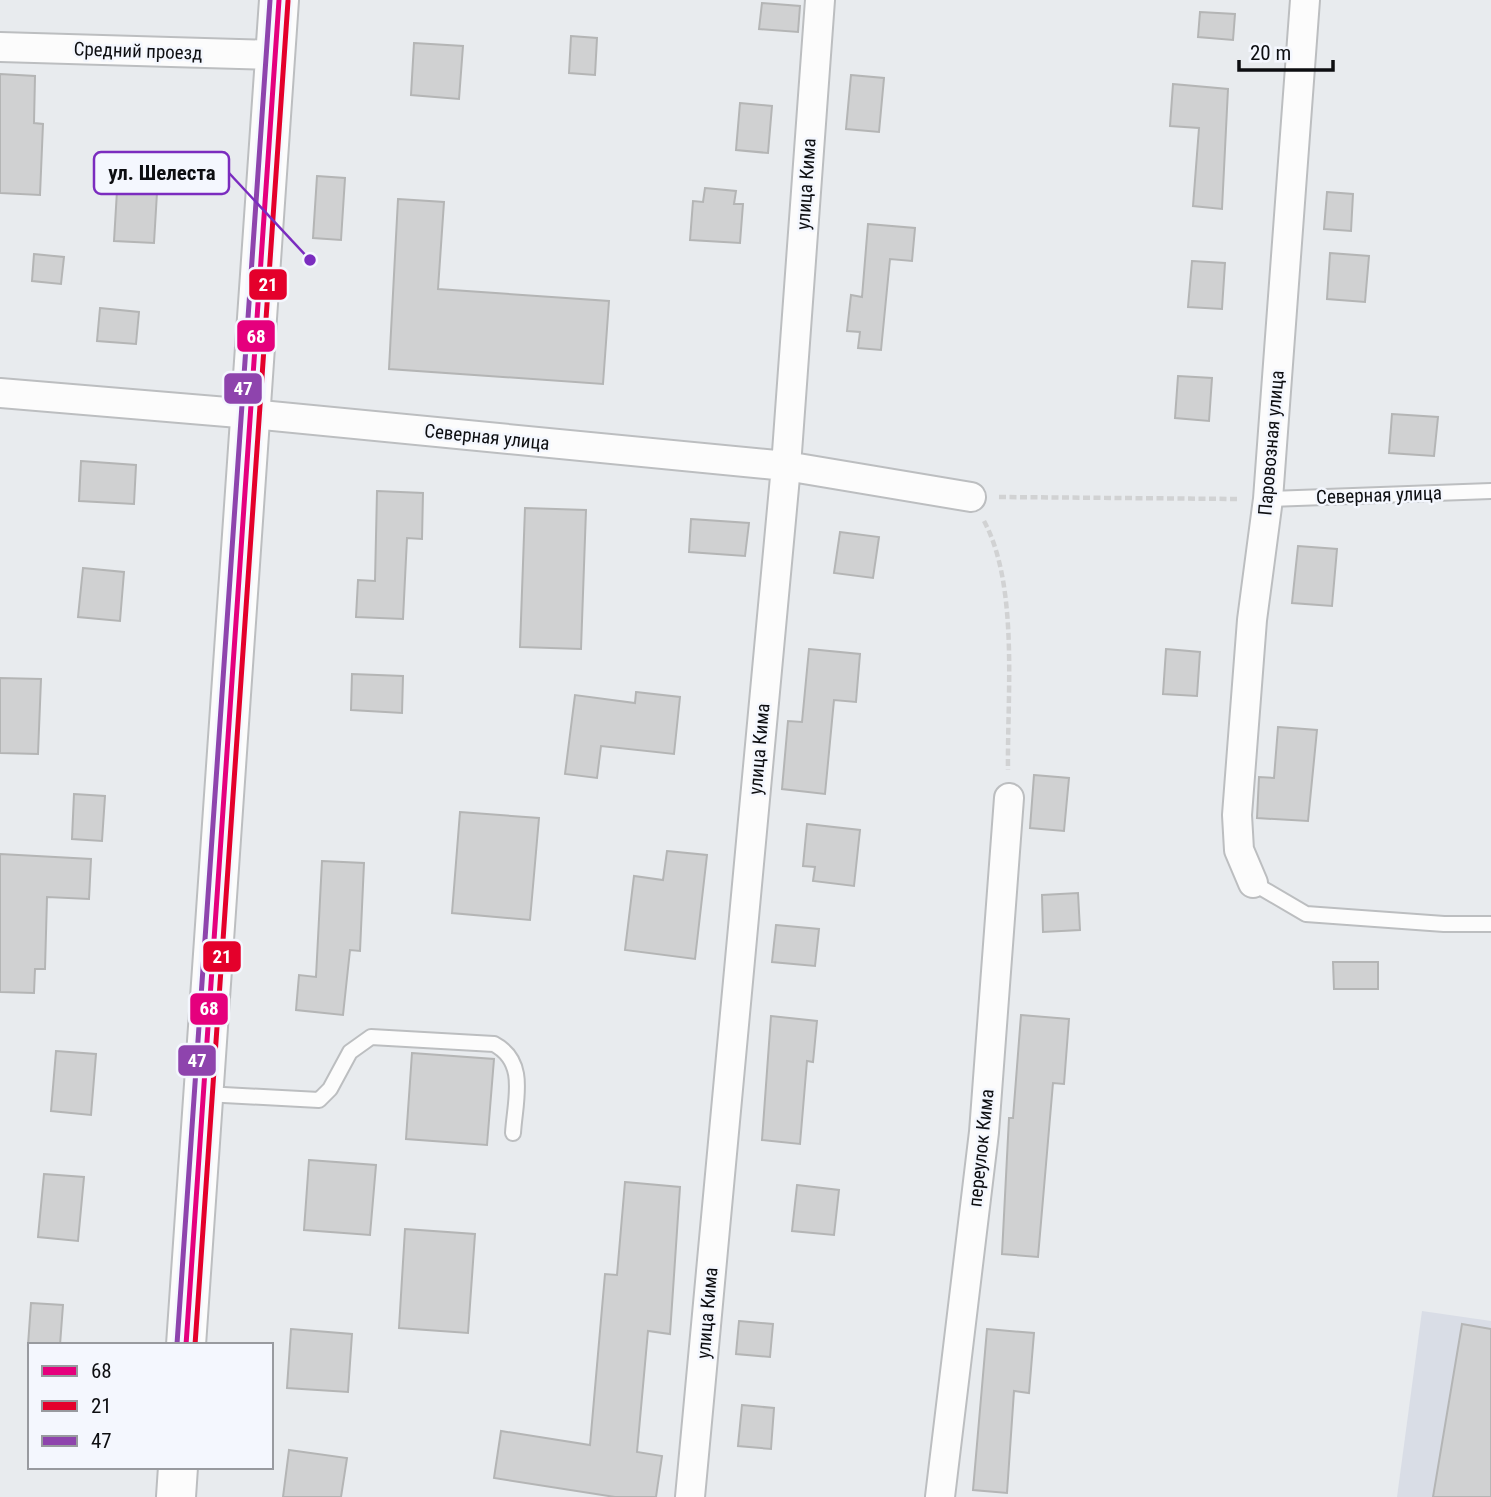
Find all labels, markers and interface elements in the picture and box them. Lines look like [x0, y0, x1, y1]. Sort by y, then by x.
scale bar [1239, 28, 1334, 72]
street label: Средний проезд [73, 37, 203, 65]
text: 20 m [1250, 41, 1291, 65]
street label: улица Кима [791, 137, 821, 231]
callout: ул. Шелеста [94, 152, 229, 194]
text: ул. Шелеста [108, 161, 216, 185]
line badge: 21 [248, 268, 288, 301]
text: 21 [258, 273, 278, 296]
line badge: 68 [236, 319, 276, 353]
text: 68 [246, 325, 266, 348]
street label: Паровозная улица [1253, 369, 1289, 517]
line badge: 47 [223, 372, 263, 405]
text: 47 [233, 377, 253, 400]
street label: Северная улица [423, 419, 551, 455]
street label: Северная улица [1316, 481, 1442, 509]
street label: улица Кима [744, 702, 774, 796]
line badge: 21 [202, 940, 242, 973]
text: 21 [212, 945, 232, 968]
line badge: 68 [189, 992, 229, 1026]
text: 68 [199, 997, 219, 1020]
line badge: 47 [177, 1044, 217, 1077]
text: 47 [187, 1049, 207, 1072]
street label: переулок Кима [963, 1088, 999, 1208]
street label: улица Кима [692, 1266, 722, 1360]
legend [28, 1343, 273, 1469]
text: 68 [91, 1359, 112, 1383]
text: 21 [91, 1394, 112, 1418]
text: 47 [91, 1429, 112, 1453]

